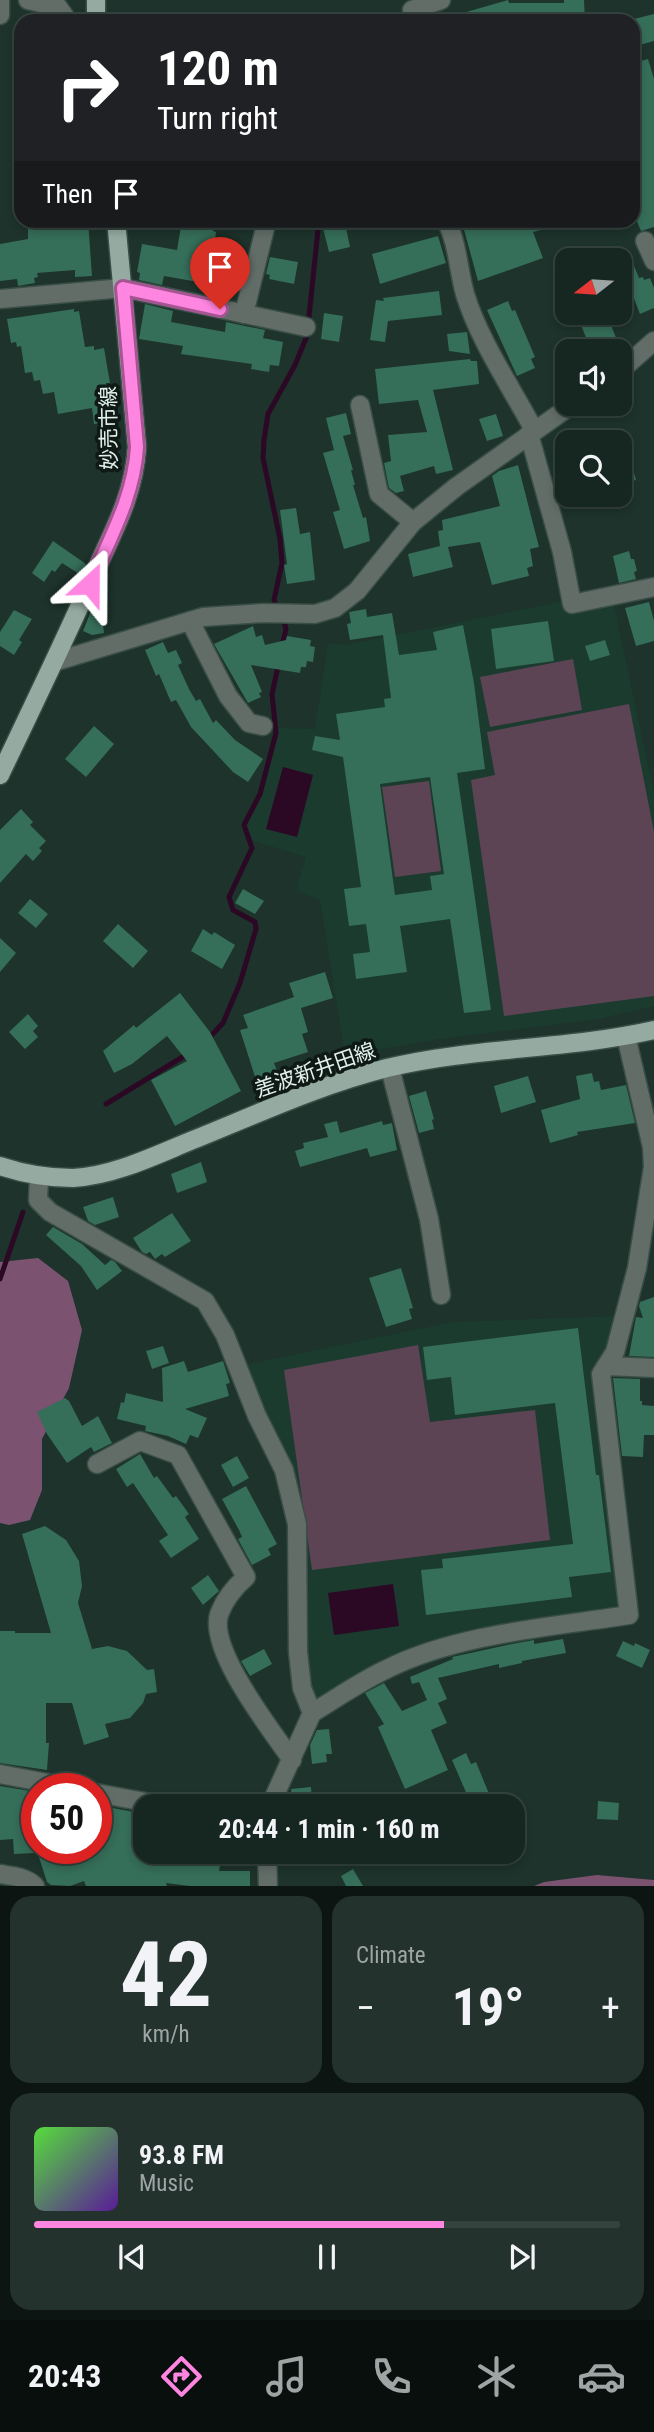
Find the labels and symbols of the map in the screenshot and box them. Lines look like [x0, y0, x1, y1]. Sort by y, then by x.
pin [190, 237, 250, 309]
north arrow [555, 248, 632, 326]
street label: 妙売市線 [96, 386, 122, 470]
position arrow [53, 547, 127, 621]
street label: 差波新井田線 [252, 1038, 378, 1102]
speed limit sign: 50 [21, 1773, 112, 1864]

